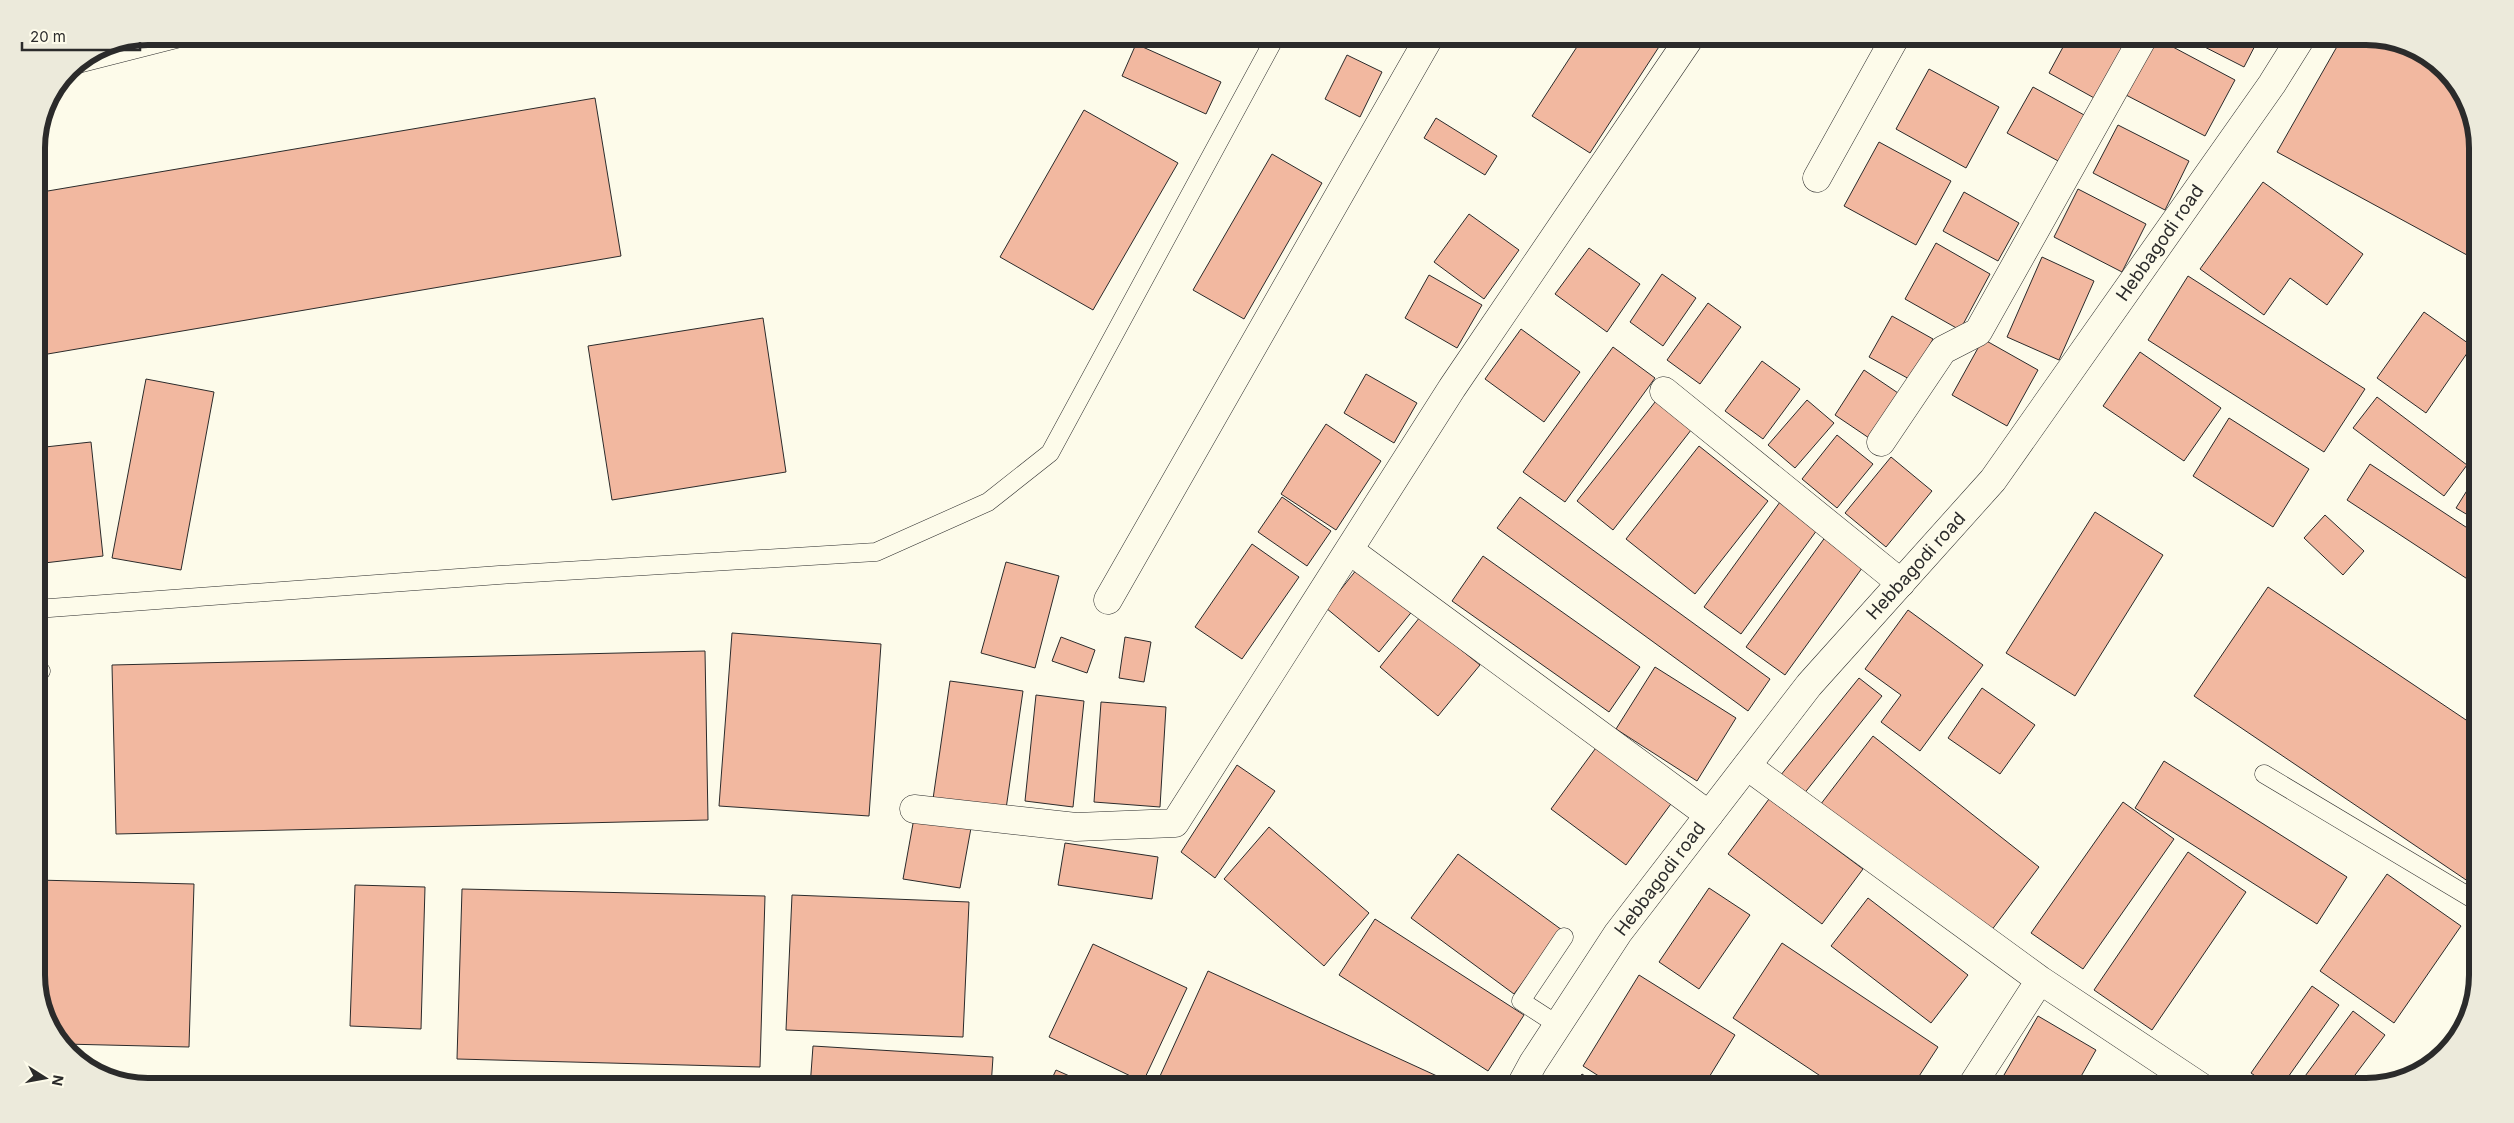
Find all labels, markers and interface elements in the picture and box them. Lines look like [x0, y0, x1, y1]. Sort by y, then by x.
scale bar [22, 20, 140, 52]
text: 20 m [30, 27, 66, 46]
street label: Hebbagodi road [2112, 181, 2207, 305]
street label: Hebbagodi road [1862, 508, 1969, 624]
street label: Hebbagodi road [1610, 818, 1709, 940]
north arrow [20, 1053, 70, 1103]
text: N [49, 1074, 68, 1087]

